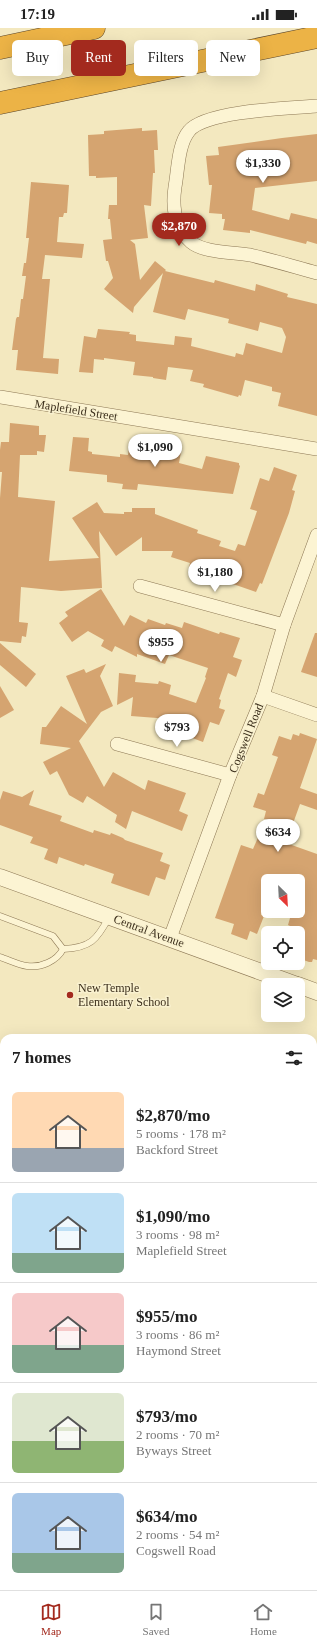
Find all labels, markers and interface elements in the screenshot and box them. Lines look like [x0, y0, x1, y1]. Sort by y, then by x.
text: 17:19 [20, 6, 55, 22]
chip: Buy [12, 40, 63, 76]
chip: Rent [71, 40, 126, 76]
chip: Filters [134, 40, 198, 76]
chip: New [206, 40, 260, 76]
pin: $1,330 [230, 150, 296, 184]
text: $1,330 [245, 155, 281, 170]
pin: $2,870 [146, 213, 212, 247]
text: $2,870 [161, 218, 197, 233]
street label: Maplefield Street [34, 397, 119, 424]
pin: $1,090 [122, 434, 188, 468]
text: $1,090 [137, 439, 173, 454]
pin: $1,180 [182, 559, 248, 593]
text: $1,180 [197, 564, 233, 579]
pin: $955 [137, 629, 185, 663]
text: $955 [148, 634, 174, 649]
street label: Cogswell Road [226, 701, 266, 775]
pin: $793 [153, 714, 201, 748]
text: $793 [164, 719, 190, 734]
pin: $634 [254, 819, 302, 853]
text: $634 [265, 824, 291, 839]
north arrow [261, 874, 305, 918]
map controls [261, 874, 305, 1022]
street label: Central Avenue [112, 912, 186, 950]
button: locate [261, 926, 305, 970]
button: layers [261, 978, 305, 1022]
place label: New Temple Elementary School [78, 981, 170, 1009]
marker: New Temple Elementary School [65, 990, 75, 1000]
icon: filters [283, 1047, 305, 1069]
text: 7 homes [12, 1048, 71, 1067]
text: $2,870/mo [136, 1106, 210, 1125]
icon: home [44, 1108, 92, 1156]
text: 5 rooms · 178 m² [136, 1126, 226, 1141]
text: Backford Street [136, 1142, 218, 1157]
text: $1,090/mo [136, 1207, 210, 1226]
icon: home [44, 1209, 92, 1257]
text: 3 rooms · 98 m² [136, 1227, 219, 1242]
text: Maplefield Street [136, 1243, 227, 1258]
text: $955/mo [136, 1307, 197, 1326]
icon: home [44, 1309, 92, 1357]
text: 3 rooms · 86 m² [136, 1327, 219, 1342]
text: Haymond Street [136, 1343, 221, 1358]
text: $793/mo [136, 1407, 197, 1426]
icon: home [44, 1409, 92, 1457]
text: 2 rooms · 70 m² [136, 1427, 219, 1442]
text: Byways Street [136, 1443, 211, 1458]
text: $634/mo [136, 1507, 197, 1526]
icon: home [44, 1509, 92, 1557]
text: 2 rooms · 54 m² [136, 1527, 219, 1542]
text: Cogswell Road [136, 1543, 216, 1558]
tab: Map [40, 1601, 62, 1637]
tab: Saved [143, 1601, 170, 1637]
tab: Home [250, 1601, 277, 1637]

